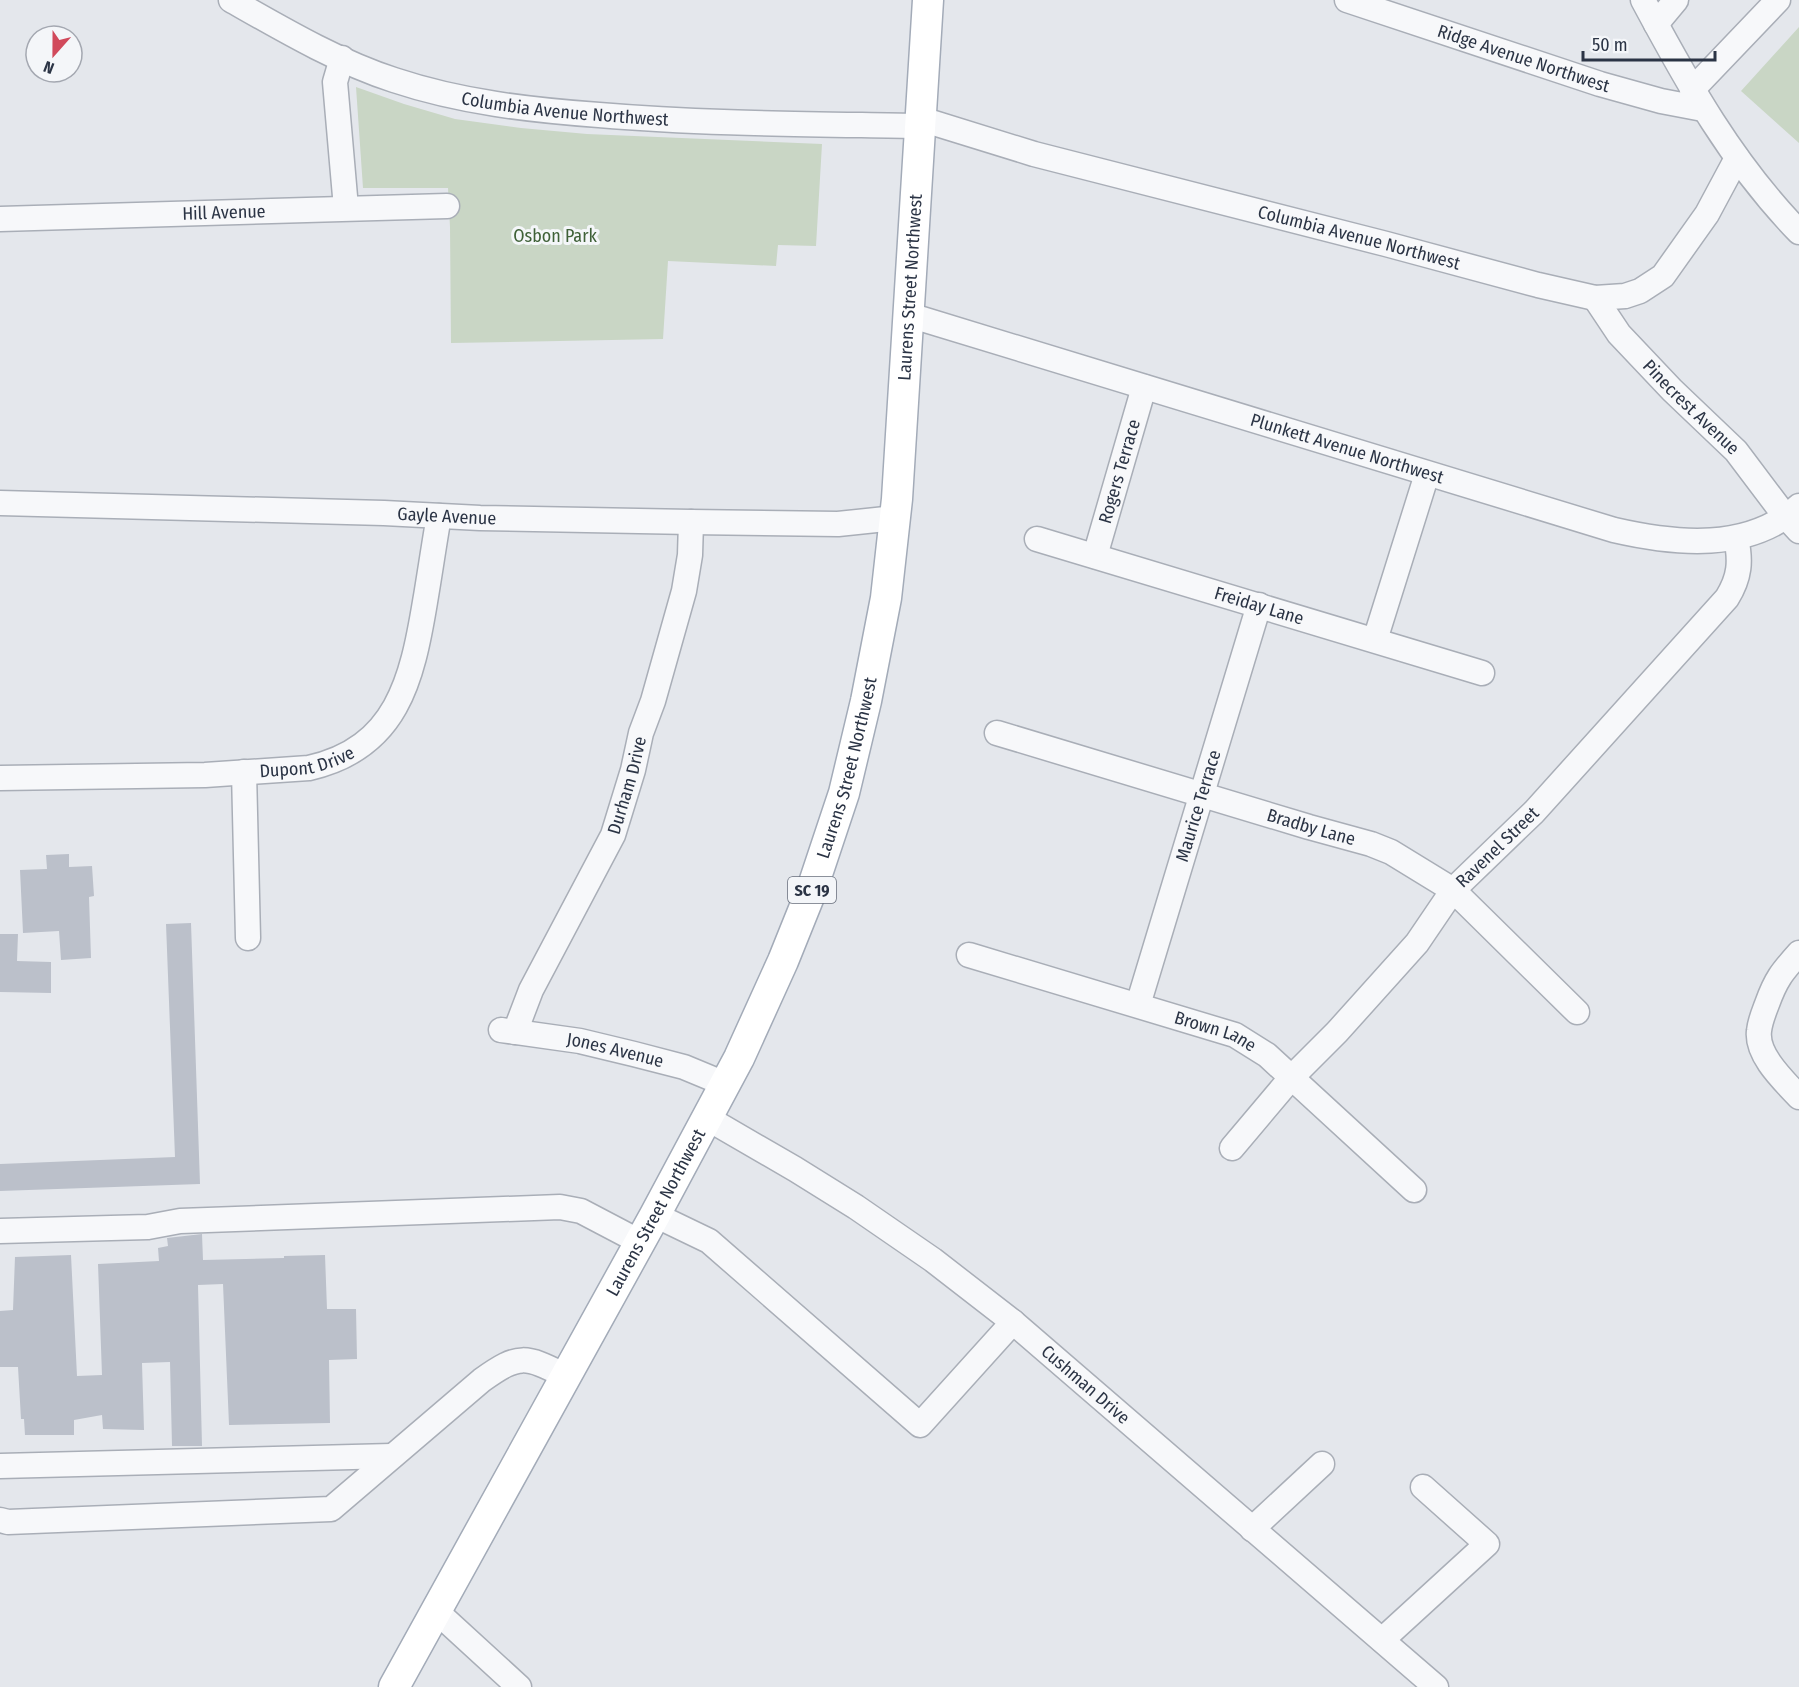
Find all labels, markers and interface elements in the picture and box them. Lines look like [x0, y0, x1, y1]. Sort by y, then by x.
street label: Ridge Avenue Northwest [1435, 20, 1612, 97]
north arrow [24, 24, 84, 84]
scale bar [1583, 24, 1715, 62]
text: 50 m [1592, 34, 1628, 56]
text: N [41, 57, 57, 78]
street label: Columbia Avenue Northwest [459, 87, 669, 131]
street label: Laurens Street Northwest [893, 193, 927, 381]
street label: Hill Avenue [182, 200, 266, 225]
street label: Columbia Avenue Northwest [1256, 201, 1463, 275]
park label: Osbon Park [513, 225, 597, 247]
street label: Pinecrest Avenue [1638, 355, 1744, 459]
street label: Plunkett Avenue Northwest [1248, 409, 1446, 488]
street label: Rogers Terrace [1094, 417, 1145, 526]
street label: Gayle Avenue [397, 503, 496, 529]
street label: Freiday Lane [1212, 582, 1306, 630]
street label: Laurens Street Northwest [812, 675, 881, 861]
street label: Durham Drive [603, 734, 651, 837]
street label: Dupont Drive [259, 741, 358, 782]
street label: Maurice Terrace [1171, 747, 1226, 865]
street label: Ravenel Street [1451, 802, 1544, 892]
street label: Bradby Lane [1264, 804, 1358, 850]
road number: SC 19 [788, 877, 836, 903]
street label: Brown Lane [1172, 1006, 1260, 1057]
street label: Jones Avenue [565, 1028, 666, 1072]
street label: Laurens Street Northwest [601, 1125, 710, 1300]
street label: Cushman Drive [1037, 1340, 1134, 1429]

